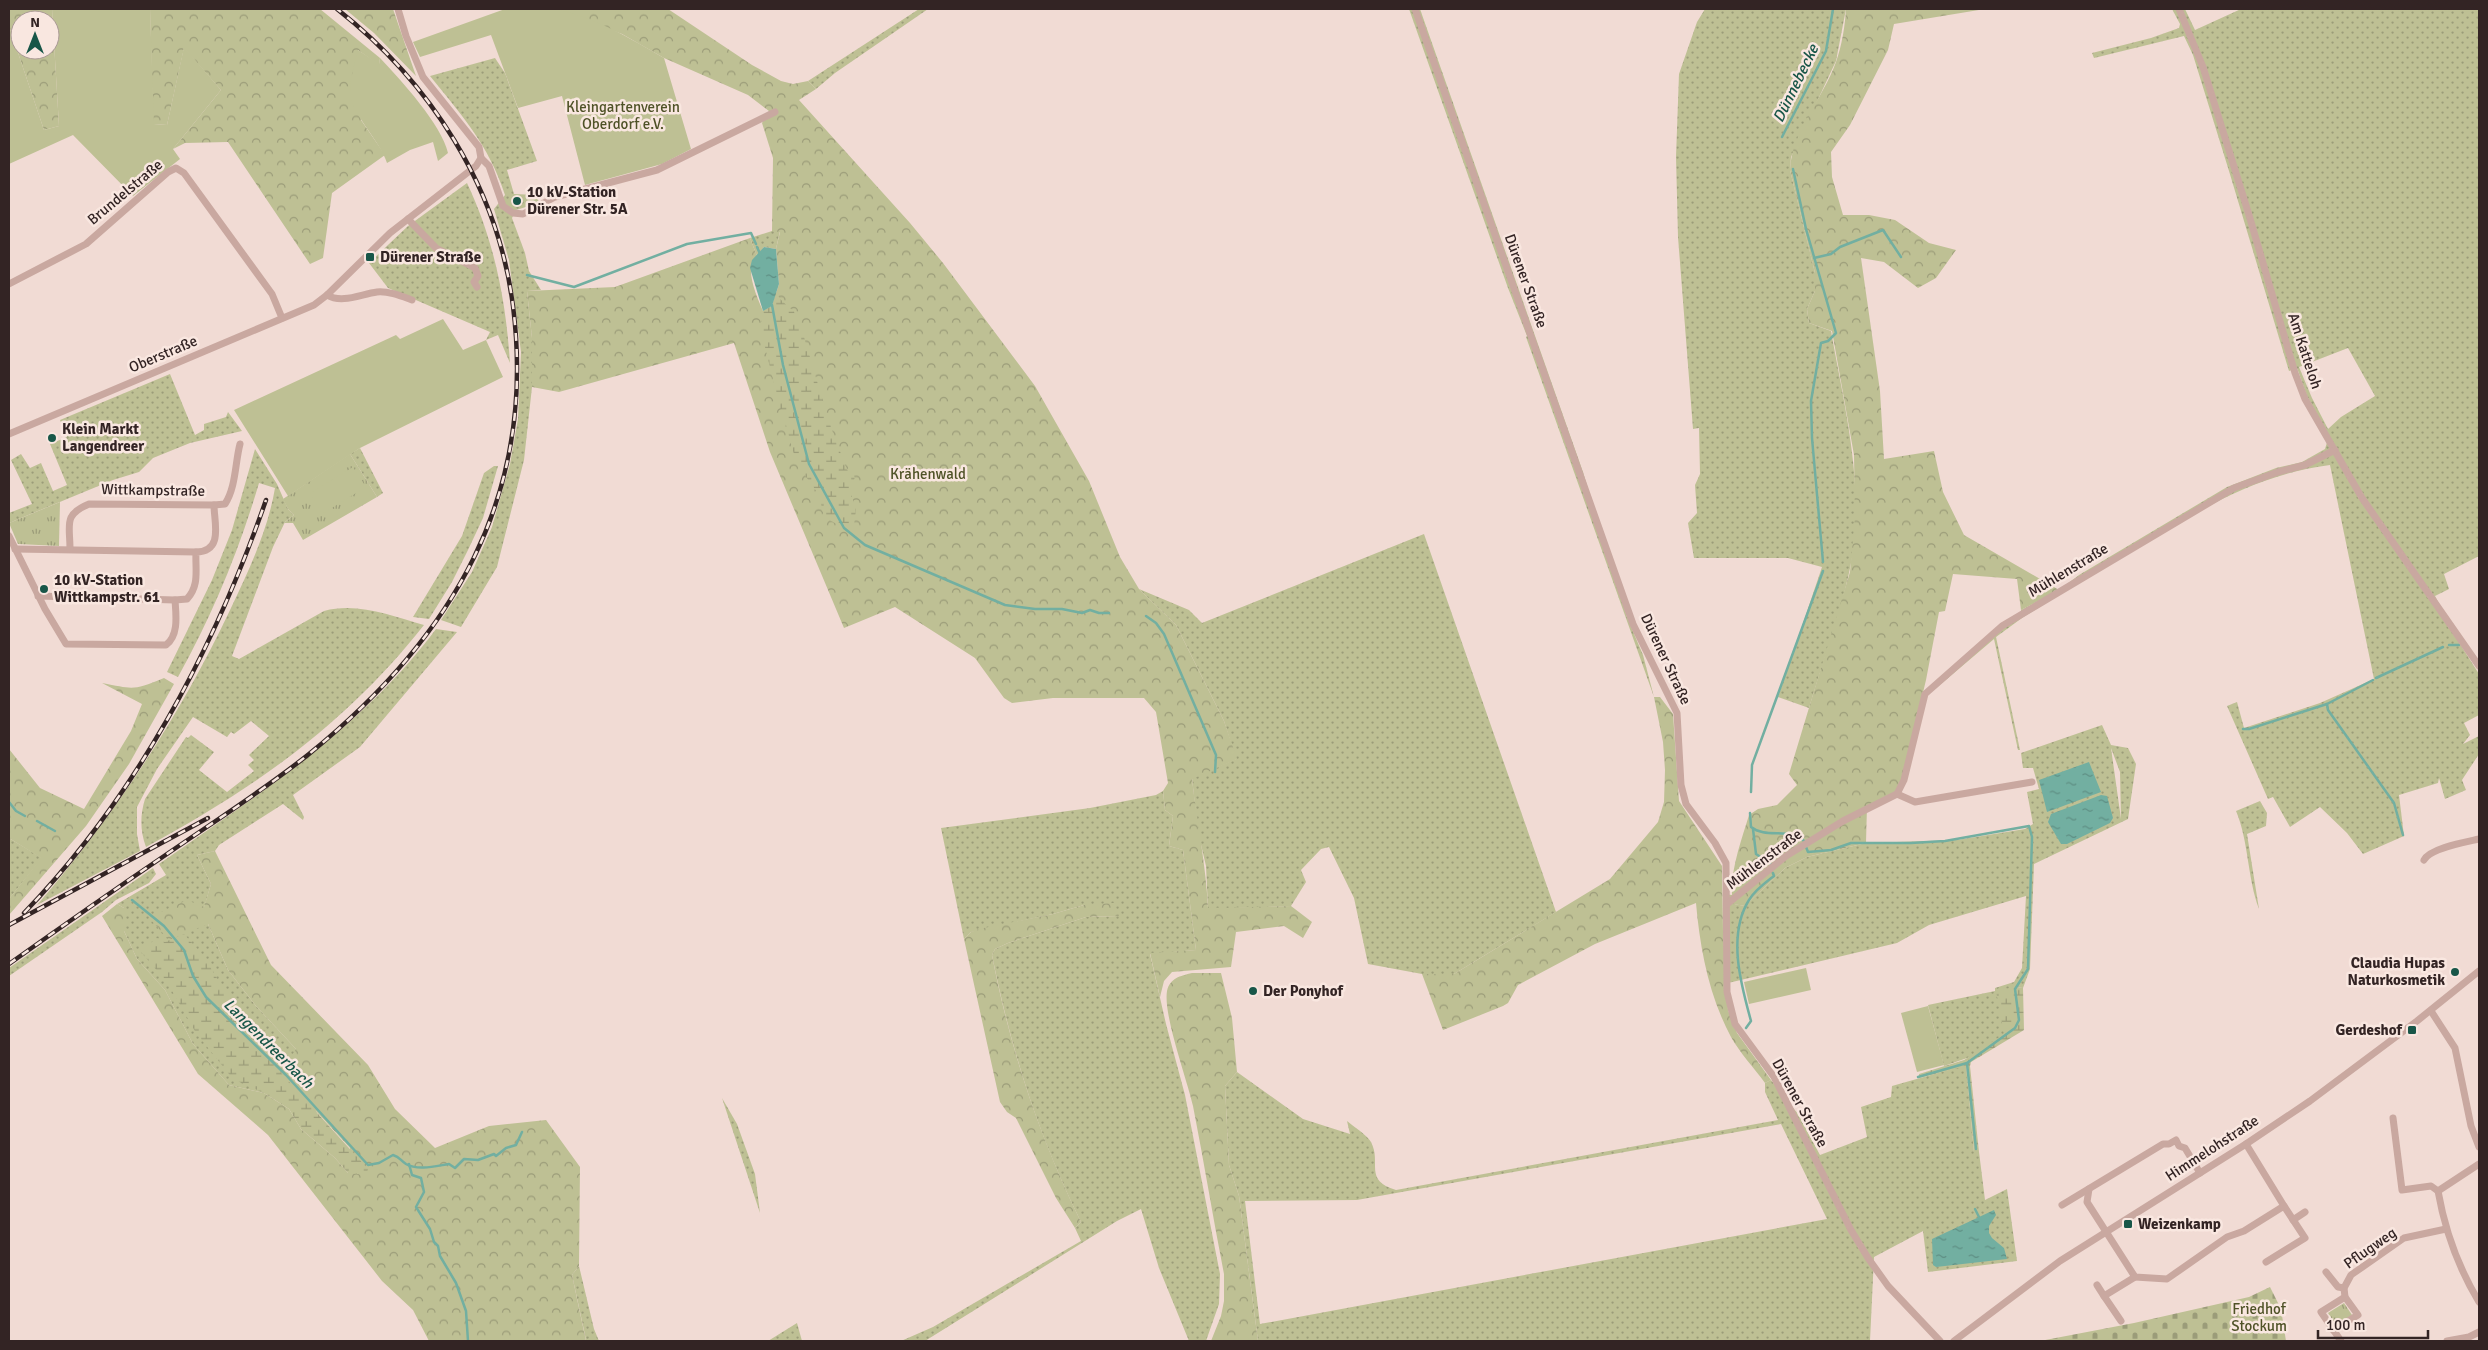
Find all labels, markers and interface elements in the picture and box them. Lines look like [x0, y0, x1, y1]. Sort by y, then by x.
north arrow [10, 10, 60, 60]
text: N [30, 14, 40, 31]
water label: Dünnebecke [1768, 40, 1824, 126]
park label: Kleingartenverein Oberdorf e.V. [566, 98, 680, 133]
street label: Brundelstraße [84, 155, 166, 229]
place label: 10 kV-Station Dürener Str. 5A [527, 183, 628, 218]
marker: 10 kV-Station Dürener Str. 5A [511, 195, 523, 207]
street label: Dürener Straße [1501, 232, 1551, 330]
place label: Dürener Straße [380, 248, 481, 266]
marker: Dürener Straße [364, 251, 376, 263]
street label: Am Katteloh [2284, 311, 2326, 391]
street label: Oberstraße [126, 332, 200, 376]
place label: Klein Markt Langendreer [62, 420, 144, 455]
marker: Klein Markt Langendreer [46, 432, 58, 444]
park label: Krähenwald [890, 465, 966, 483]
street label: Wittkampstraße [101, 480, 205, 500]
street label: Mühlenstraße [2025, 539, 2111, 601]
place label: 10 kV-Station Wittkampstr. 61 [54, 571, 160, 606]
marker: 10 kV-Station Wittkampstr. 61 [38, 583, 50, 595]
street label: Dürener Straße [1637, 610, 1695, 708]
street label: Mühlenstraße [1723, 825, 1805, 893]
place label: Claudia Hupas Naturkosmetik [2348, 954, 2445, 989]
marker: Claudia Hupas Naturkosmetik [2449, 966, 2461, 978]
place label: Der Ponyhof [1263, 982, 1344, 1000]
marker: Der Ponyhof [1247, 985, 1259, 997]
water label: Langendreerbach [219, 995, 318, 1094]
place label: Gerdeshof [2335, 1021, 2404, 1039]
marker: Gerdeshof [2406, 1024, 2418, 1036]
street label: Dürener Straße [1768, 1055, 1832, 1151]
street label: Himmelohstraße [2162, 1111, 2262, 1185]
place label: Weizenkamp [2138, 1215, 2221, 1233]
marker: Weizenkamp [2122, 1218, 2134, 1230]
street label: Pflugweg [2340, 1223, 2400, 1273]
park label: Friedhof Stockum [2231, 1300, 2287, 1335]
scale bar [2318, 1308, 2428, 1340]
text: 100 m [2326, 1316, 2366, 1334]

